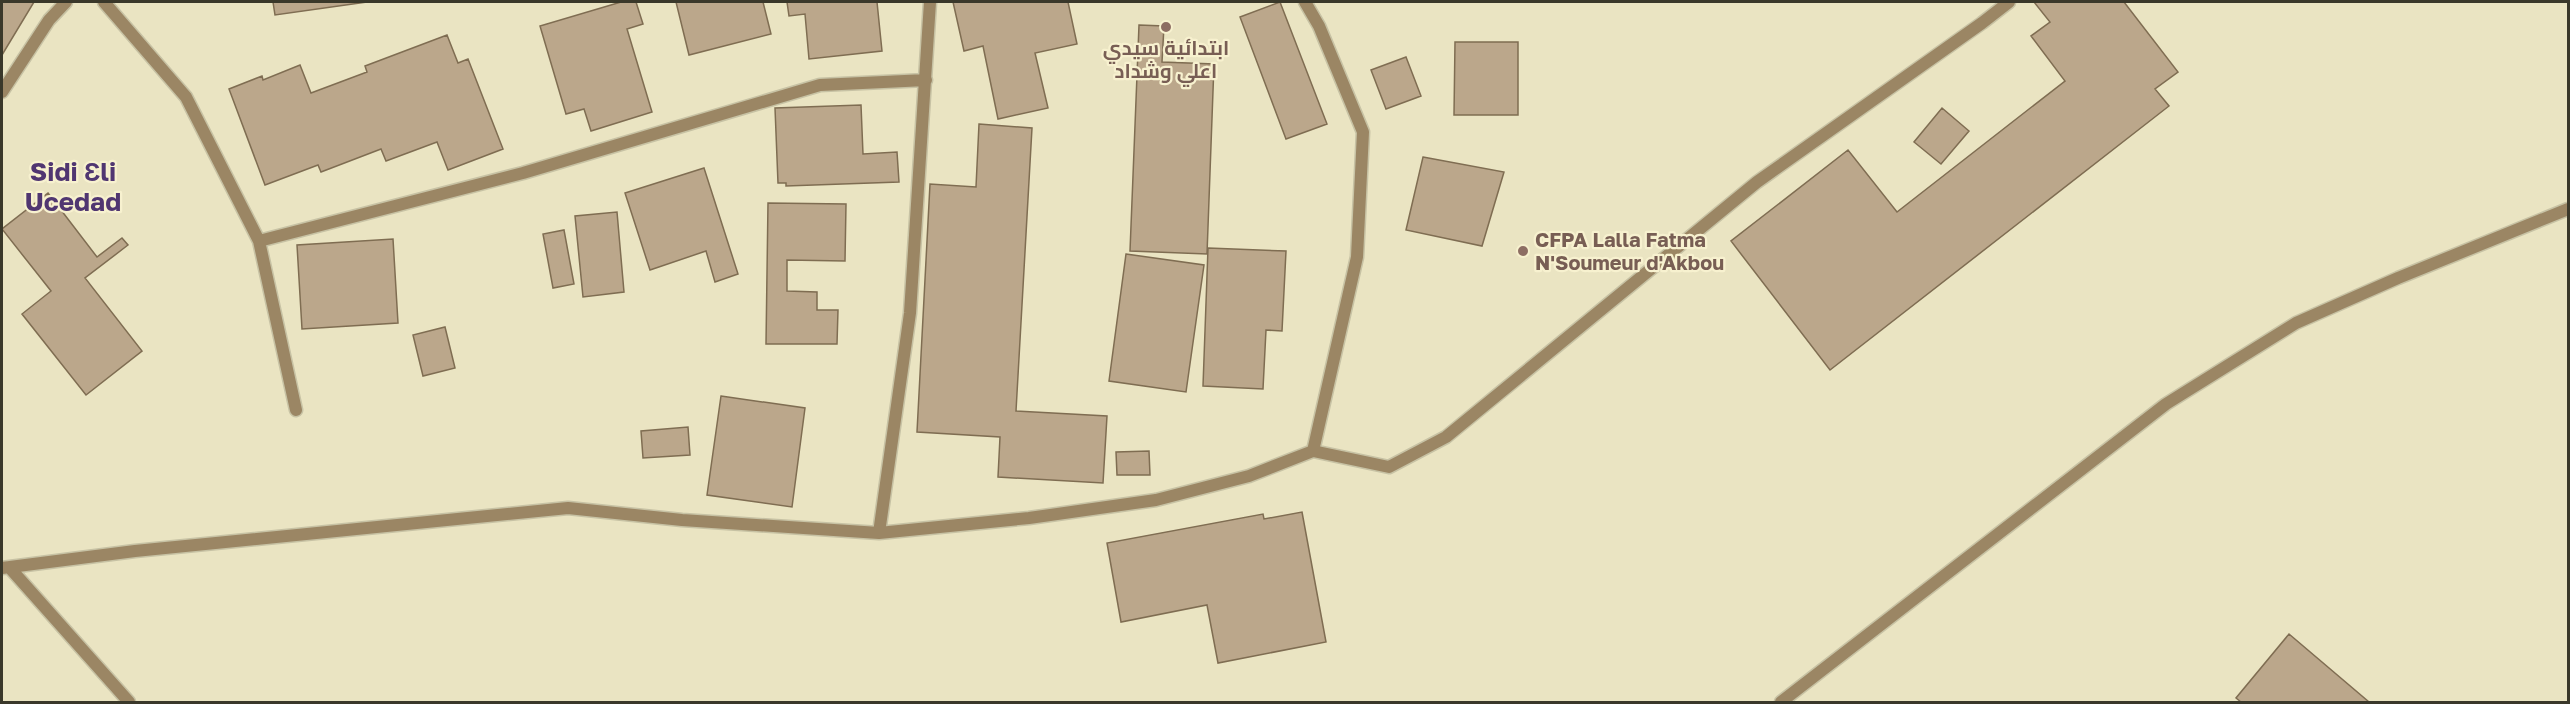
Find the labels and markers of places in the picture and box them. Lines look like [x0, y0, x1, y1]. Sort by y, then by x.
marker: ابتدائية سيدي اعلي وشداد [1159, 20, 1173, 34]
place label: ابتدائية سيدي اعلي وشداد [1103, 35, 1229, 87]
place label: CFPA Lalla Fatma N'Soumeur d'Akbou [1535, 227, 1724, 274]
marker: CFPA Lalla Fatma N'Soumeur d'Akbou [1516, 244, 1530, 258]

